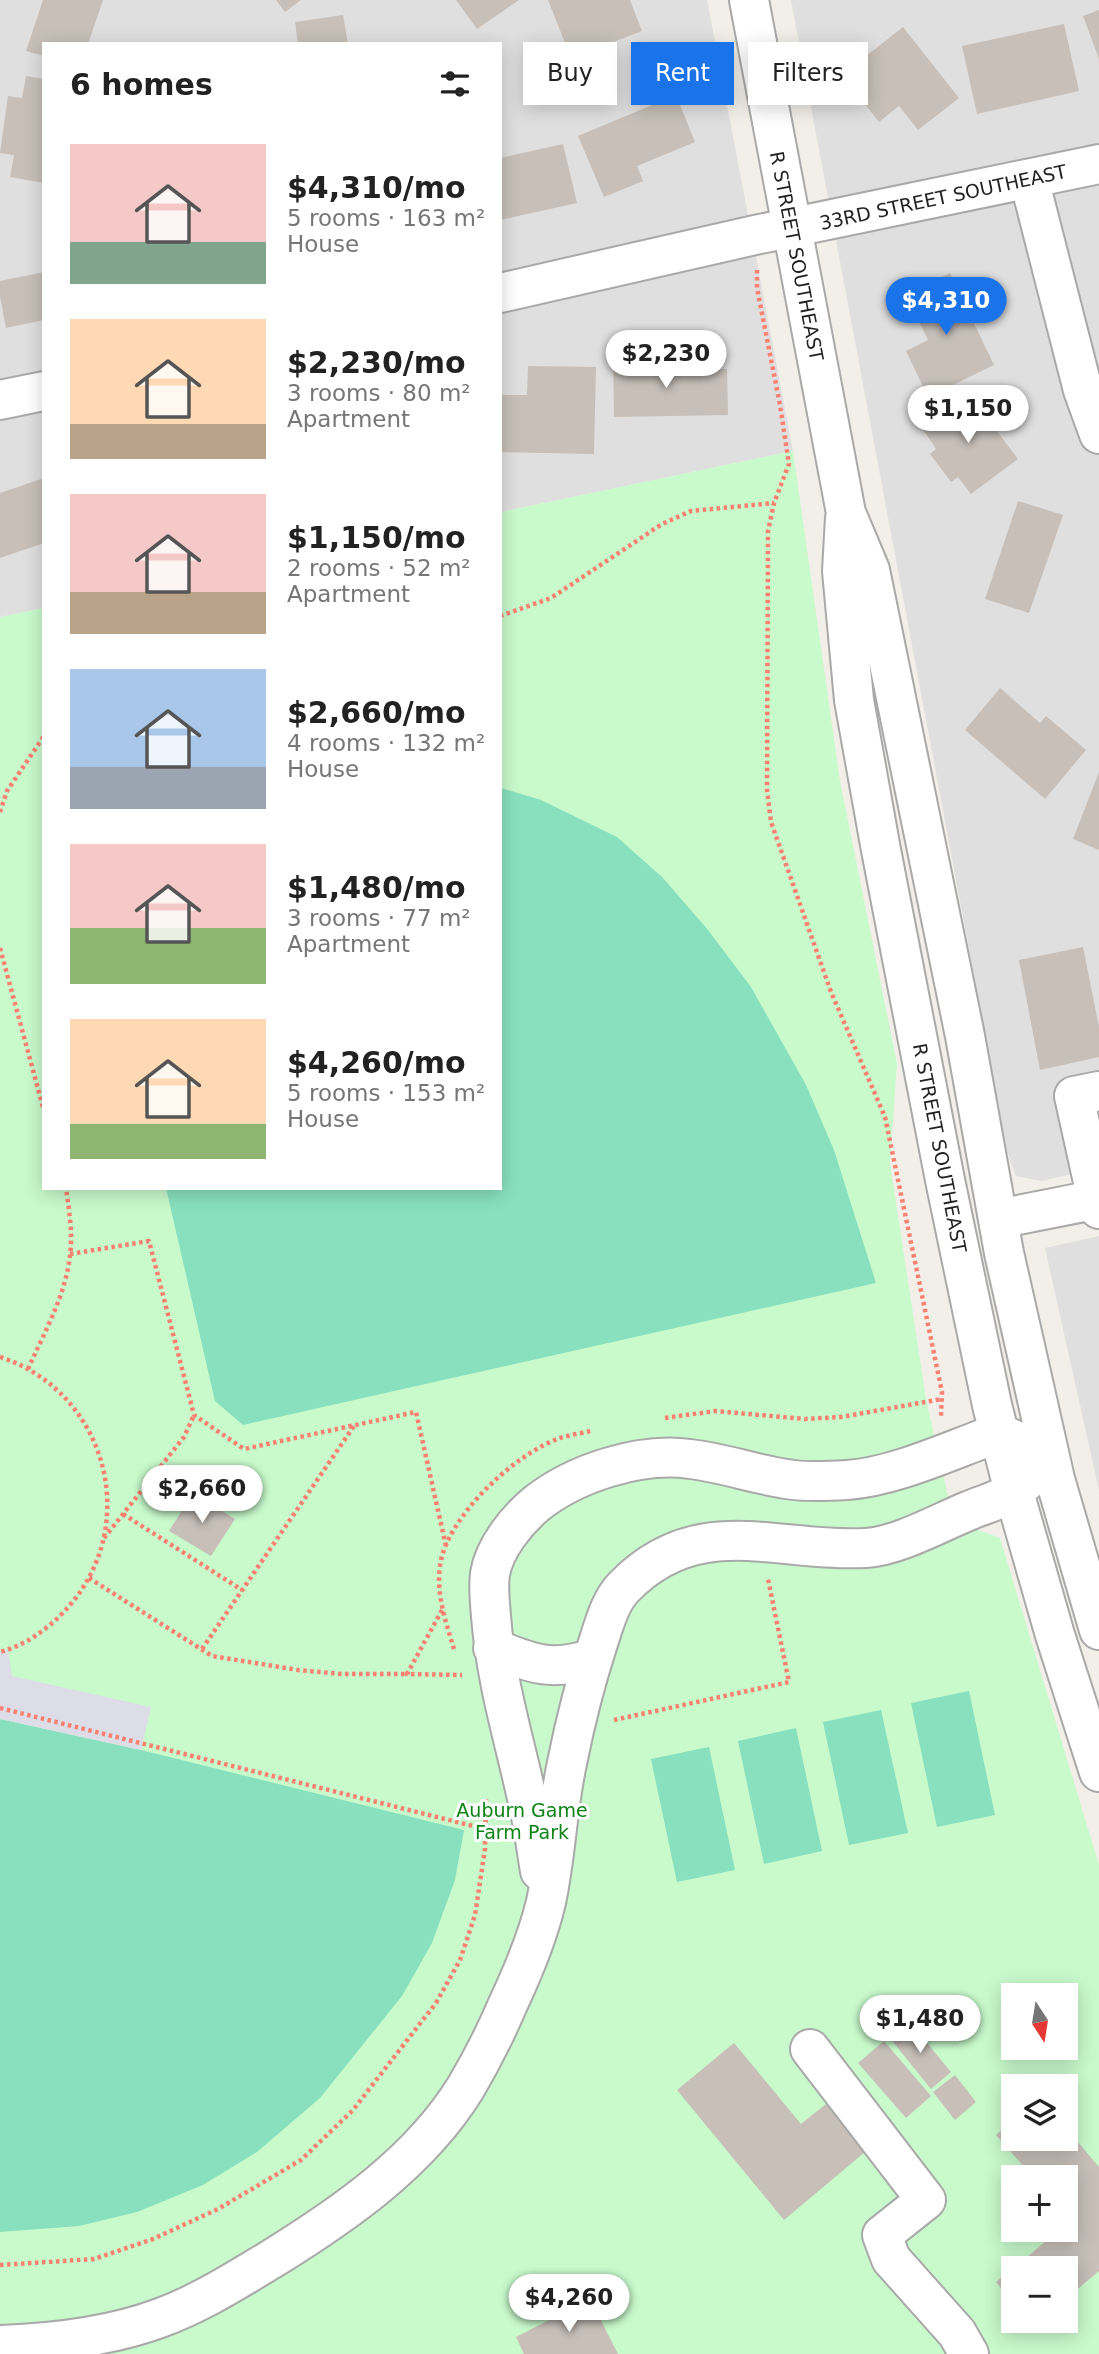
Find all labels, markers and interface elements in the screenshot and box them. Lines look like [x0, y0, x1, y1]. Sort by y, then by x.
chip: Buy [523, 42, 617, 105]
chip: Rent [631, 42, 734, 105]
chip: Filters [748, 42, 868, 105]
icon: filters [436, 65, 474, 103]
text: 6 homes [70, 67, 213, 102]
street label: R STREET SOUTHEAST [766, 149, 828, 363]
street label: 33RD STREET SOUTHEAST [817, 160, 1069, 234]
text: $4,310/mo [287, 170, 466, 205]
icon: home [126, 172, 210, 256]
text: 5 rooms · 163 m² [287, 205, 485, 231]
text: House [287, 231, 359, 257]
pin: $4,310 [889, 278, 1003, 337]
text: $4,310 [902, 287, 990, 313]
pin: $2,230 [609, 330, 723, 390]
text: $2,230 [622, 340, 710, 366]
text: $2,230/mo [287, 345, 466, 380]
icon: home [126, 347, 210, 431]
text: 3 rooms · 80 m² [287, 380, 471, 406]
pin: $1,150 [911, 386, 1025, 445]
text: $1,150 [924, 395, 1012, 421]
text: Apartment [287, 406, 410, 432]
text: $1,150/mo [287, 520, 466, 555]
icon: home [126, 522, 210, 606]
text: 2 rooms · 52 m² [287, 555, 471, 581]
text: Apartment [287, 581, 410, 607]
text: $2,660/mo [287, 695, 466, 730]
icon: home [126, 697, 210, 781]
text: 4 rooms · 132 m² [287, 730, 485, 756]
text: House [287, 756, 359, 782]
text: $1,480/mo [287, 870, 466, 905]
icon: home [126, 872, 210, 956]
text: 3 rooms · 77 m² [287, 905, 471, 931]
text: Apartment [287, 931, 410, 957]
street label: R STREET SOUTHEAST [909, 1041, 971, 1255]
text: $4,260/mo [287, 1045, 466, 1080]
icon: home [126, 1047, 210, 1131]
text: 5 rooms · 153 m² [287, 1080, 485, 1106]
text: House [287, 1106, 359, 1132]
pin: $2,660 [145, 1466, 259, 1525]
text: $2,660 [158, 1475, 246, 1501]
park label: Auburn Game Farm Park [456, 1799, 588, 1843]
north arrow [1001, 1983, 1078, 2060]
map controls [1001, 1983, 1078, 2333]
pin: $1,480 [863, 1996, 977, 2055]
text: $1,480 [876, 2005, 964, 2031]
button: layers [1001, 2074, 1078, 2151]
button: + [1001, 2165, 1078, 2242]
button: − [1001, 2256, 1078, 2333]
pin: $4,260 [512, 2274, 626, 2334]
text: $4,260 [525, 2284, 613, 2310]

